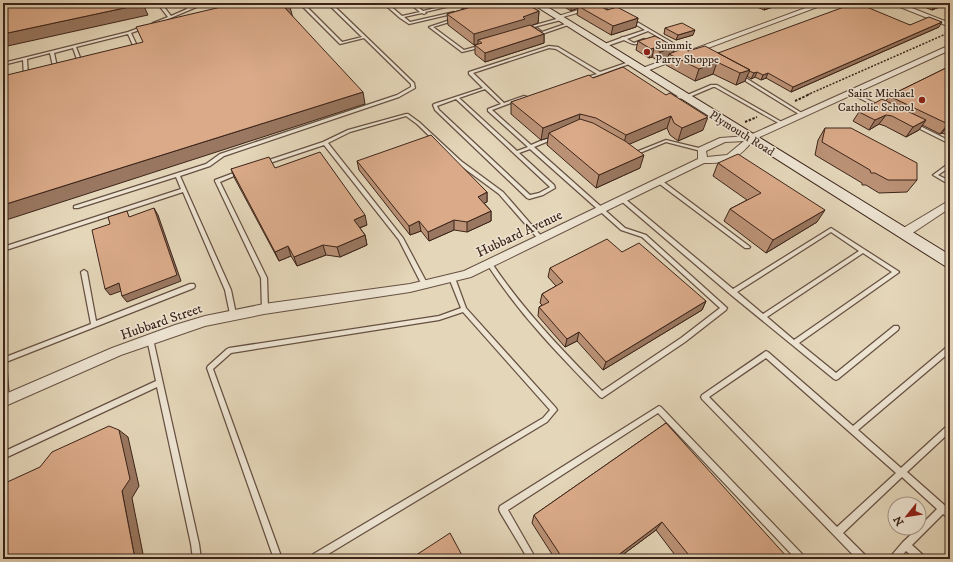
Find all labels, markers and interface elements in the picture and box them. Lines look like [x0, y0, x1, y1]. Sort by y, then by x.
place label: Summit Party Shoppe [655, 38, 719, 67]
marker: Summit Party Shoppe [642, 47, 652, 57]
place label: Saint Michael Catholic School [838, 86, 914, 115]
marker: Saint Michael Catholic School [917, 95, 927, 105]
street label: Plymouth Road [706, 107, 777, 159]
street label: Hubbard Avenue [474, 206, 565, 262]
street label: Hubbard Street [118, 299, 205, 344]
north arrow [887, 496, 927, 536]
text: N [891, 513, 908, 528]

